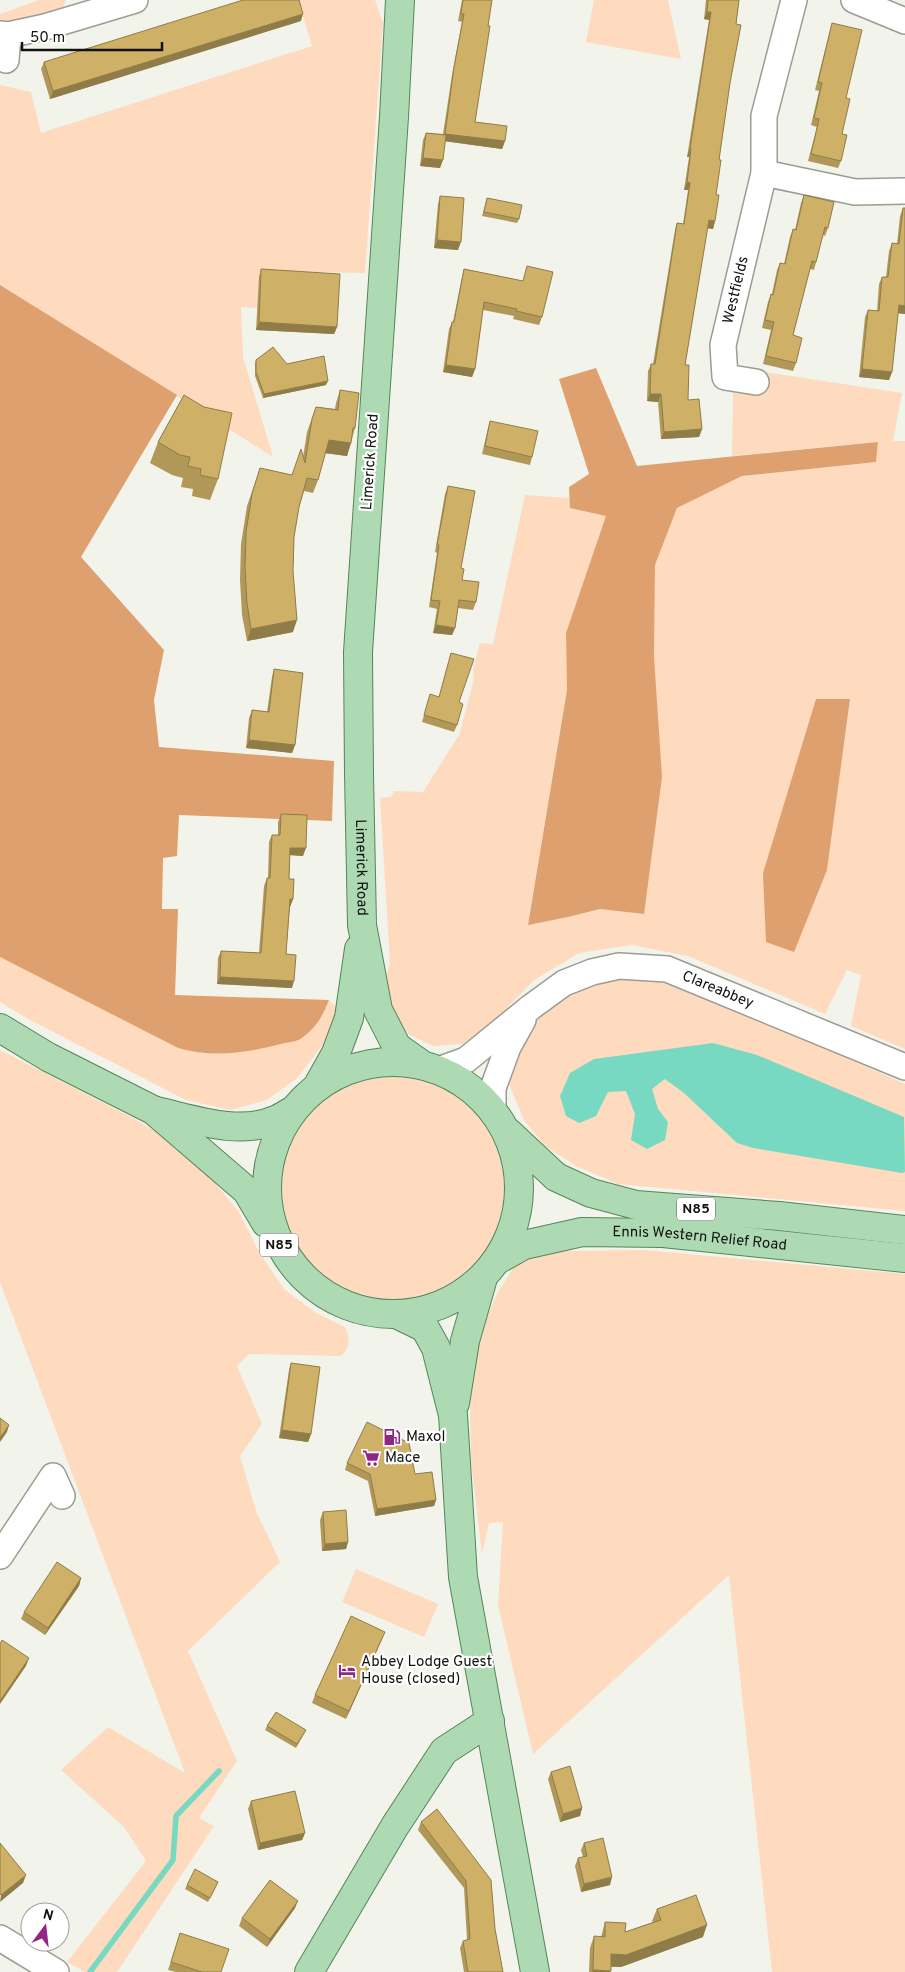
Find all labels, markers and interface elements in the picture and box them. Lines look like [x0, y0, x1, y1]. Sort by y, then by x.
scale bar [22, 20, 162, 52]
text: 50 m [30, 29, 65, 48]
street label: Westfields [719, 254, 753, 326]
street label: Limerick Road [358, 413, 384, 511]
street label: Limerick Road [350, 819, 371, 916]
street label: Clareabbey [679, 967, 757, 1013]
road number: N85 [677, 1198, 715, 1220]
street label: Ennis Western Relief Road [612, 1223, 788, 1255]
road number: N85 [260, 1234, 298, 1256]
fuel station icon: Maxol [382, 1427, 402, 1447]
place label: Maxol [406, 1428, 445, 1447]
supermarket icon: Mace [361, 1448, 381, 1468]
place label: Mace [385, 1449, 420, 1468]
place label: Abbey Lodge Guest House (closed) [361, 1653, 492, 1689]
hotel icon: Abbey Lodge Guest House (closed) [337, 1661, 357, 1681]
north arrow [20, 1902, 70, 1952]
text: N [41, 1906, 55, 1925]

